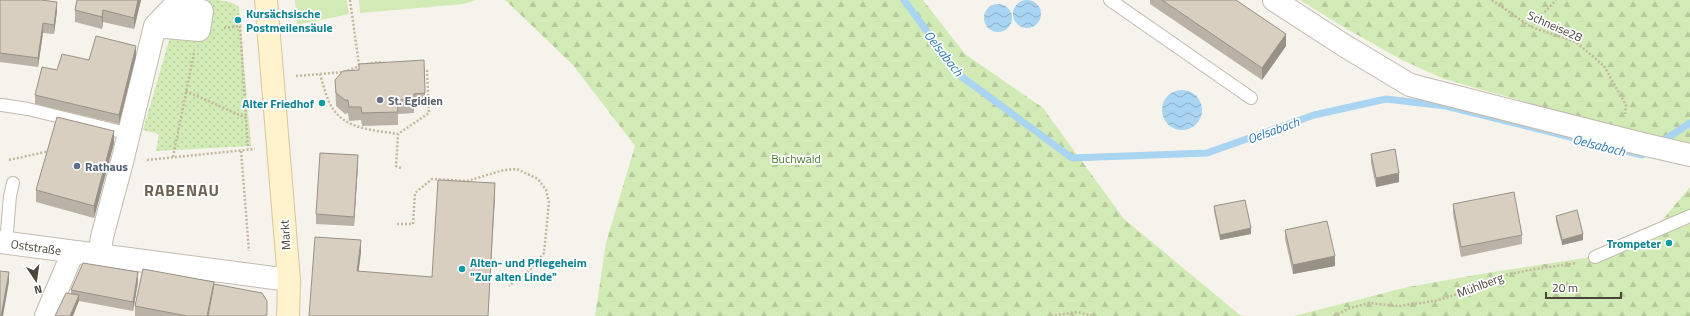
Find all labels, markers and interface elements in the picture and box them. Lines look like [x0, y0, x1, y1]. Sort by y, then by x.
place label: Kursächsische Postmeilensäule [246, 4, 333, 37]
street label: Schneise28 [1524, 5, 1586, 47]
marker: Kursächsische Postmeilensäule [233, 15, 243, 25]
water label: Oelsabach [920, 26, 969, 81]
place label: St. Egidien [388, 91, 443, 110]
place label: Alter Friedhof [242, 94, 315, 113]
marker: St. Egidien [375, 95, 385, 105]
marker: Alter Friedhof [317, 98, 327, 108]
water label: Oelsabach [1244, 111, 1302, 149]
water label: Oelsabach [1570, 129, 1628, 161]
park label: Buchwald [771, 149, 821, 168]
place label: Rathaus [85, 157, 128, 176]
marker: Rathaus [72, 161, 82, 171]
district label: RABENAU [144, 178, 220, 202]
street label: Markt [274, 218, 296, 251]
street label: Oststraße [10, 234, 62, 260]
place label: Trompeter [1607, 234, 1662, 253]
marker: Trompeter [1664, 238, 1674, 248]
place label: Alten- und Pflegeheim "Zur alten Linde" [470, 253, 587, 286]
north arrow [16, 260, 56, 300]
marker: Alten- und Pflegeheim "Zur alten Linde" [457, 264, 467, 274]
street label: Mühlberg [1454, 267, 1506, 303]
scale bar [1546, 274, 1621, 300]
text: 20 m [1552, 278, 1578, 297]
text: N [33, 281, 44, 298]

